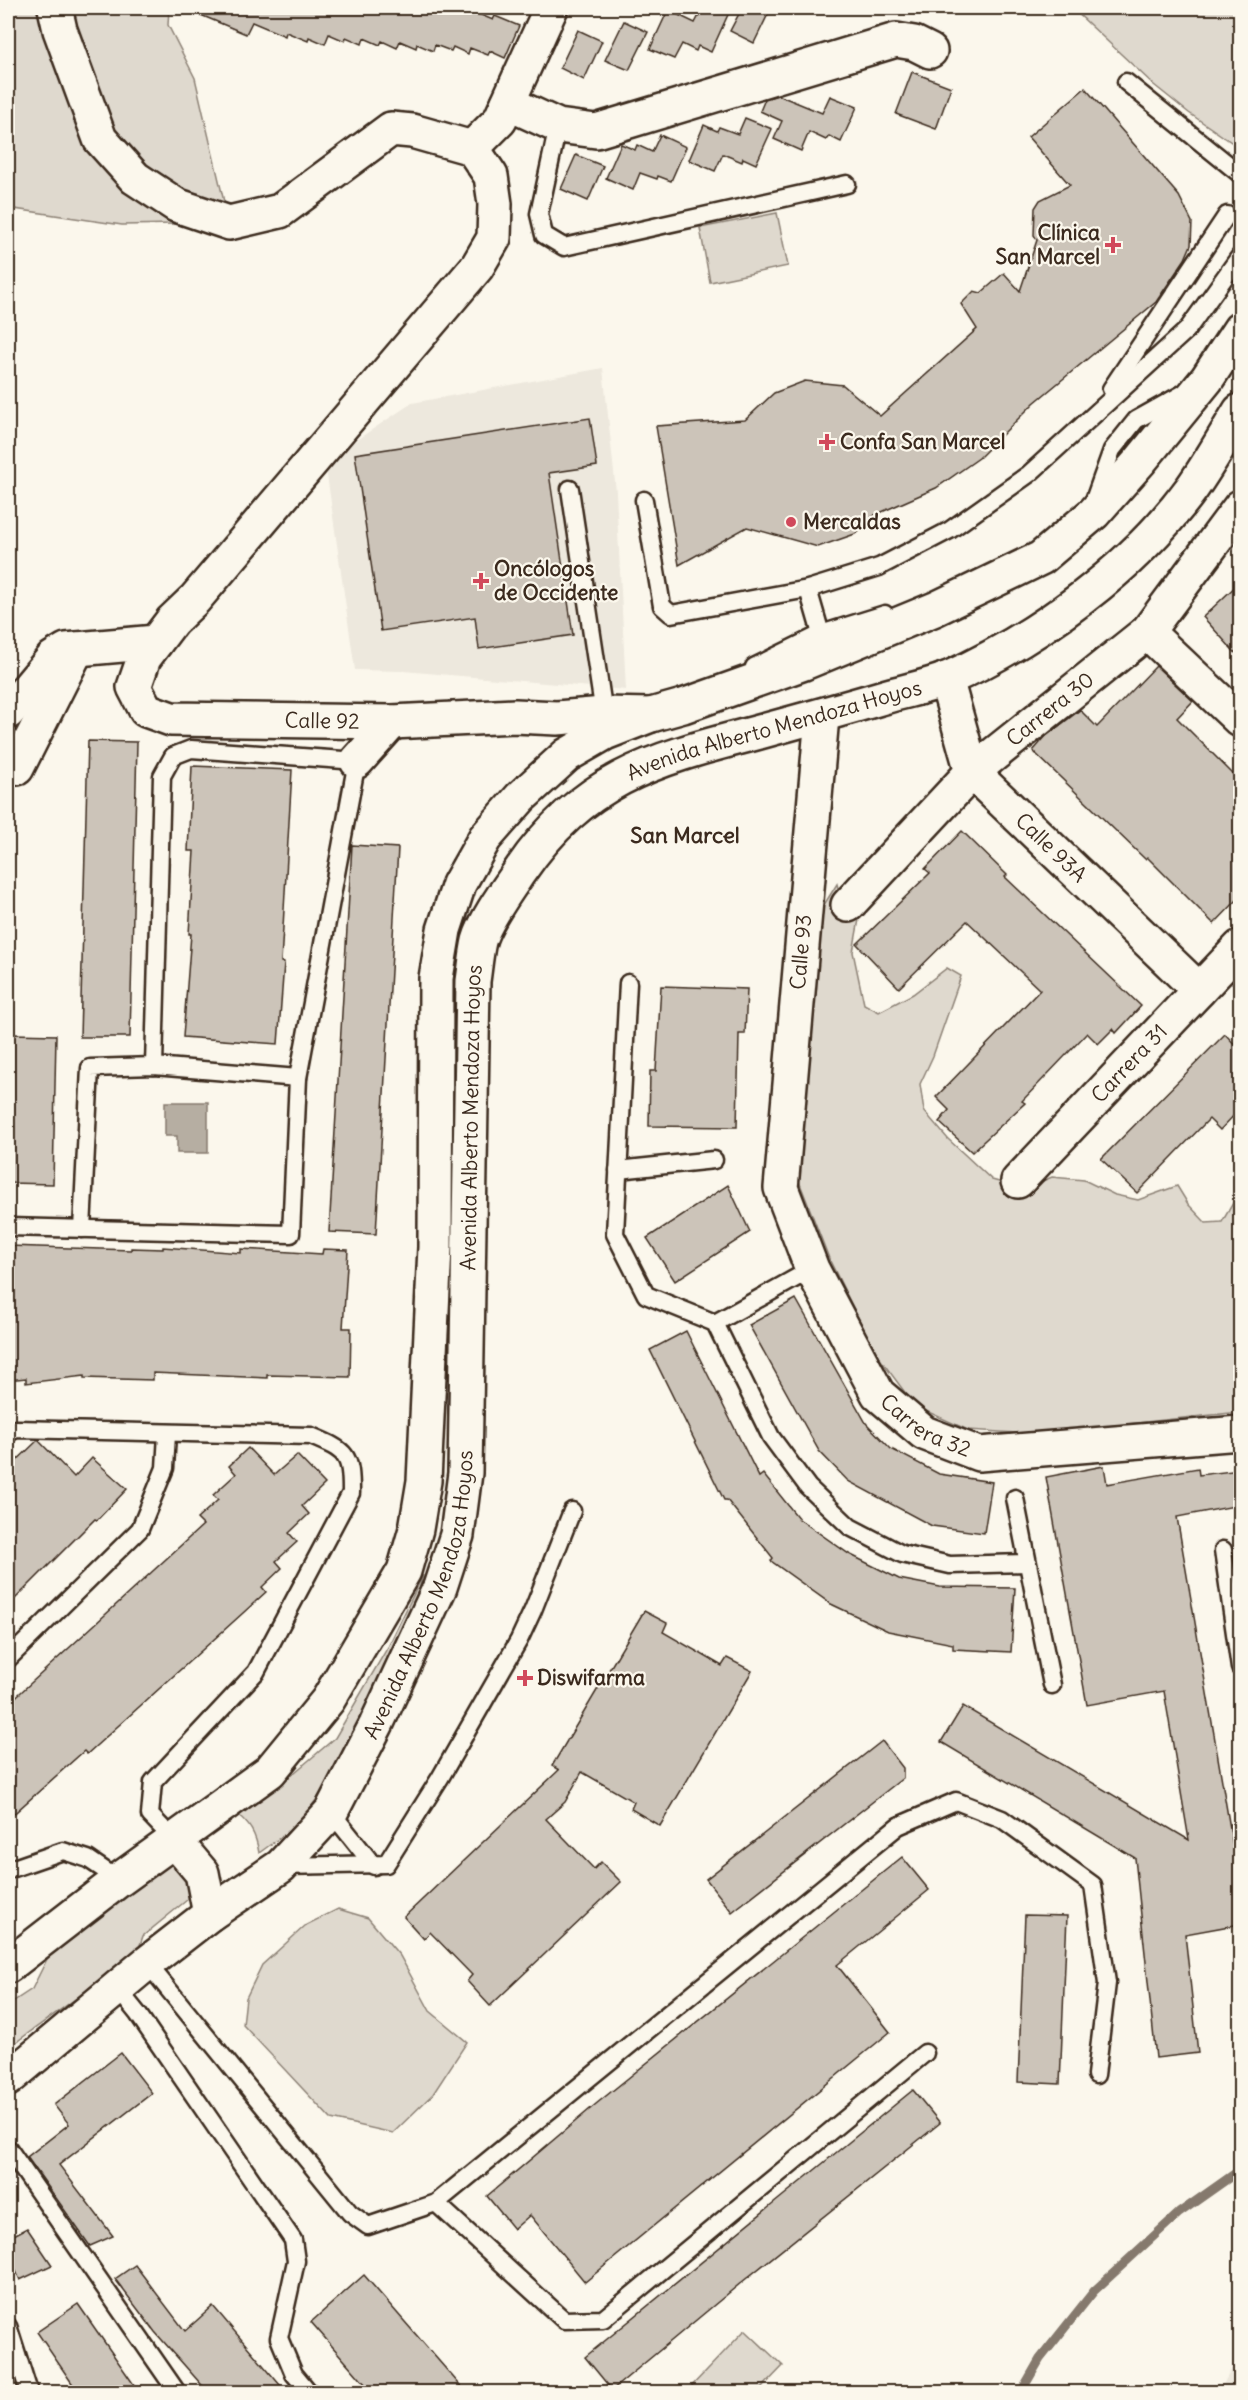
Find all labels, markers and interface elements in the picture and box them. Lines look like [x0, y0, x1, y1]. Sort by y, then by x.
place label: Clínica San Marcel [996, 219, 1100, 270]
marker: Clínica San Marcel [1104, 236, 1122, 254]
place label: Confa San Marcel [840, 428, 1005, 455]
marker: Confa San Marcel [818, 433, 836, 451]
place label: Mercaldas [803, 508, 901, 535]
marker: Mercaldas [784, 515, 798, 529]
place label: Oncólogos de Occidente [494, 555, 618, 606]
marker: Oncólogos de Occidente [472, 572, 490, 590]
street label: Carrera 30 [1001, 666, 1099, 752]
street label: Avenida Alberto Mendoza Hoyos [622, 674, 925, 786]
street label: Calle 92 [285, 707, 360, 735]
street label: Calle 93A [1010, 807, 1093, 888]
district label: San Marcel [630, 821, 740, 849]
street label: Calle 93 [784, 913, 817, 991]
street label: Avenida Alberto Mendoza Hoyos [454, 963, 488, 1271]
street label: Carrera 31 [1085, 1018, 1173, 1108]
street label: Carrera 32 [875, 1388, 975, 1463]
street label: Avenida Alberto Mendoza Hoyos [357, 1450, 478, 1744]
place label: Diswifarma [537, 1664, 645, 1691]
marker: Diswifarma [518, 1671, 532, 1685]

